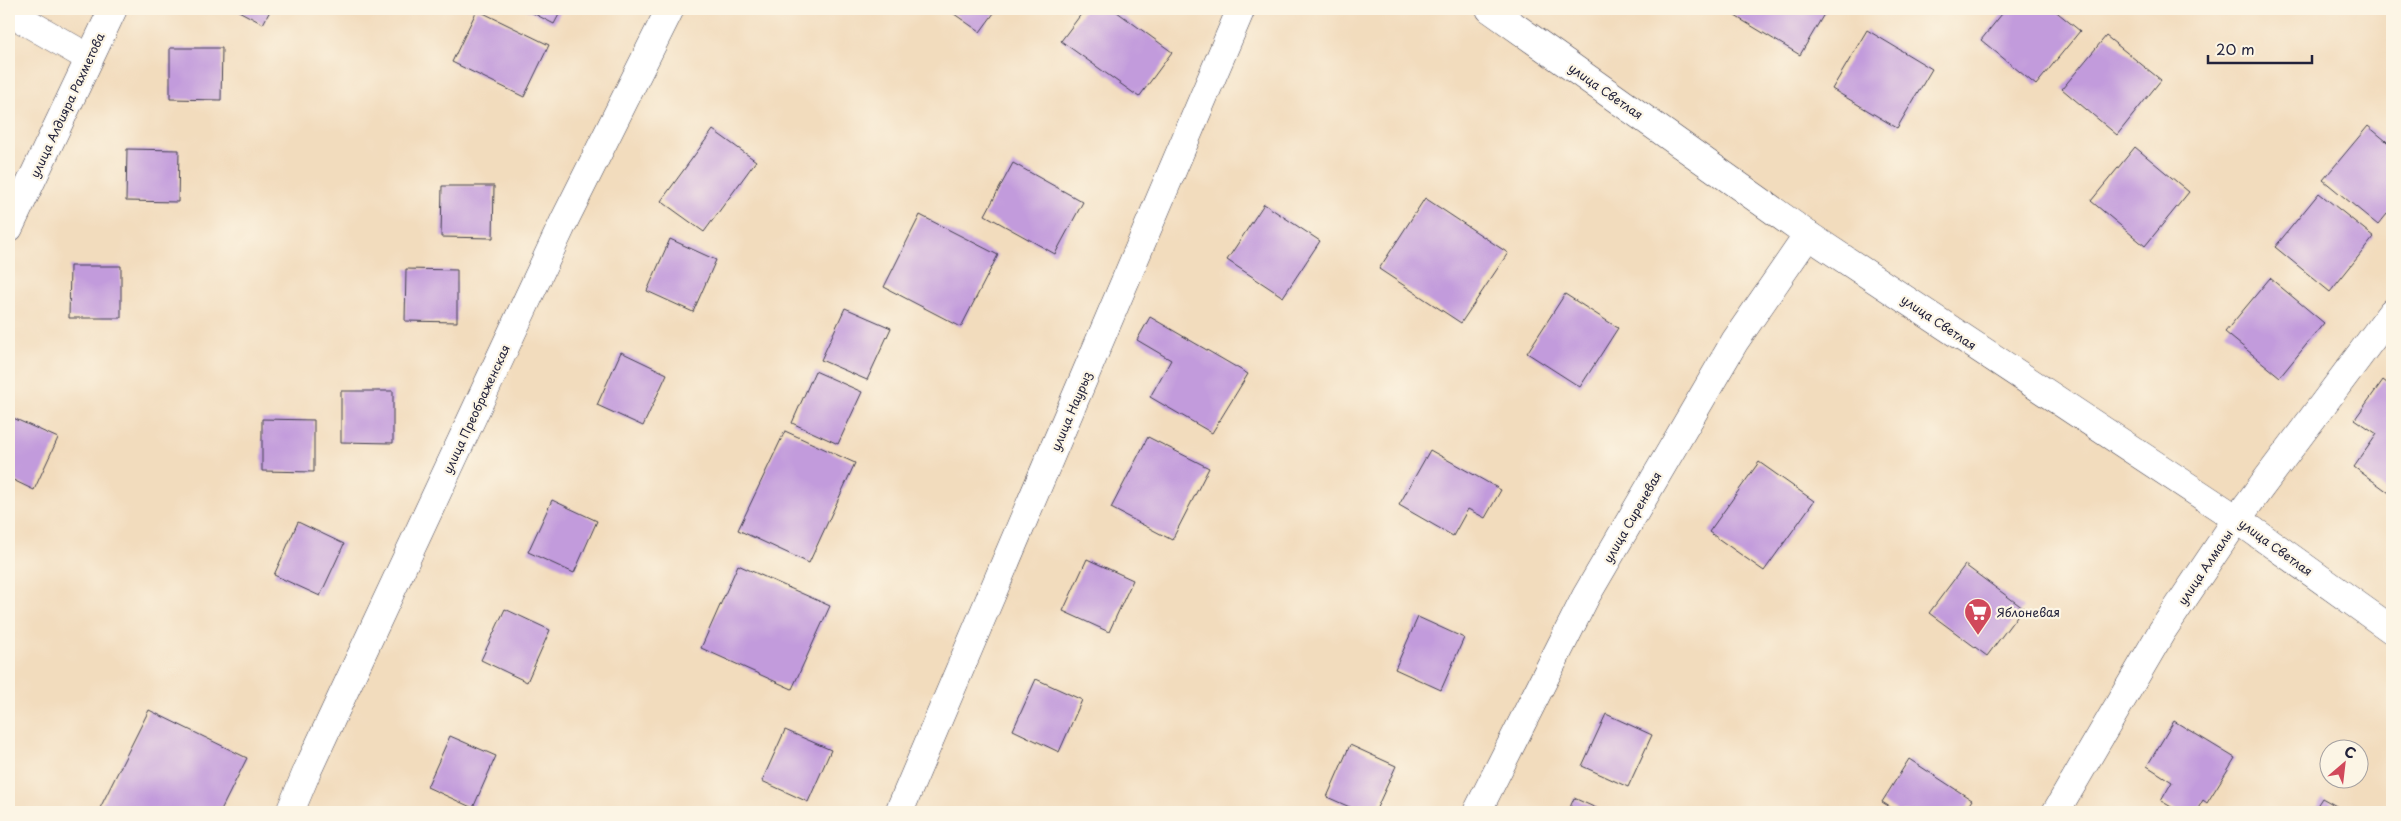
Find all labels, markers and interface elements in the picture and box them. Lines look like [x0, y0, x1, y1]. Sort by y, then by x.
street label: улица Алдияра Рахметова [25, 29, 109, 181]
scale bar [2208, 32, 2312, 64]
text: 20 m [2216, 37, 2255, 60]
street label: улица Светлая [1565, 59, 1647, 123]
street label: улица Светлая [1898, 290, 1980, 354]
street label: улица Преображенская [438, 342, 514, 476]
street label: улица Наурыз [1046, 368, 1096, 454]
street label: улица Сиреневая [1599, 468, 1665, 566]
street label: улица Светлая [2235, 514, 2317, 580]
street label: улица Алмалы [2173, 526, 2237, 608]
supermarket icon: Яблоневая [1963, 597, 1993, 636]
place label: Яблоневая [1997, 603, 2060, 621]
north arrow [2318, 738, 2368, 788]
text: С [2341, 740, 2360, 764]

